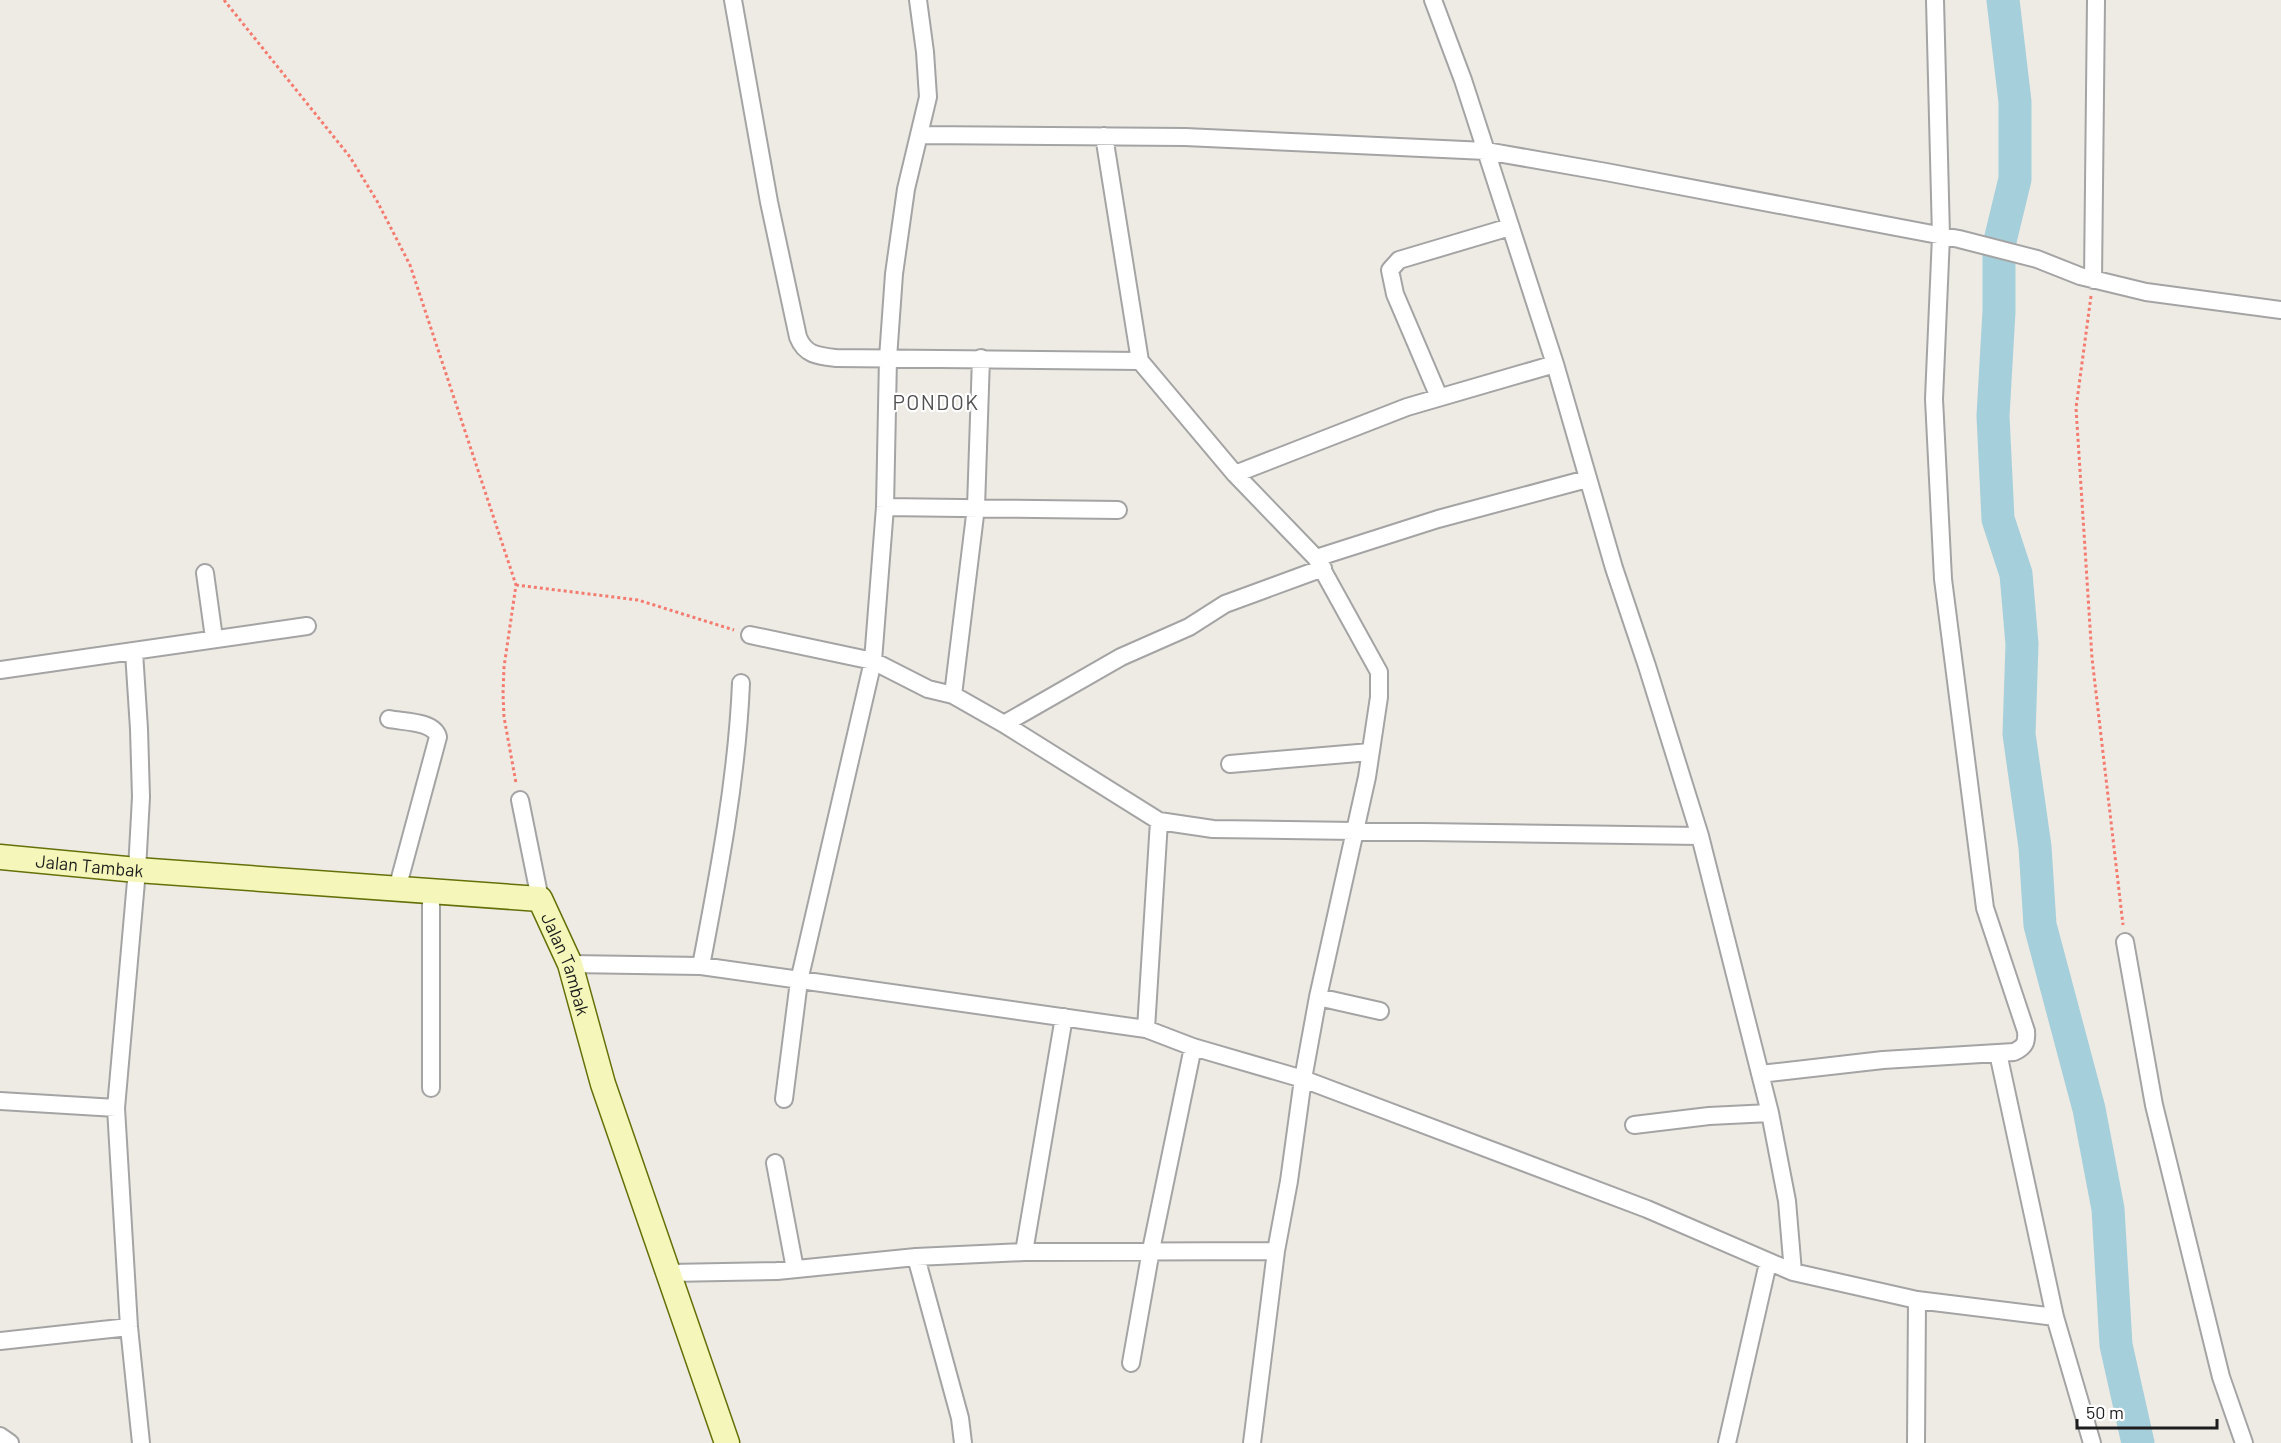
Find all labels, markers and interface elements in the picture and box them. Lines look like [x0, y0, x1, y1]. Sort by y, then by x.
district label: PONDOK [892, 389, 980, 414]
street label: Jalan Tambak [35, 849, 144, 881]
street label: Jalan Tambak [537, 909, 595, 1018]
scale bar [2077, 1392, 2216, 1430]
text: 50 m [2086, 1401, 2124, 1423]

